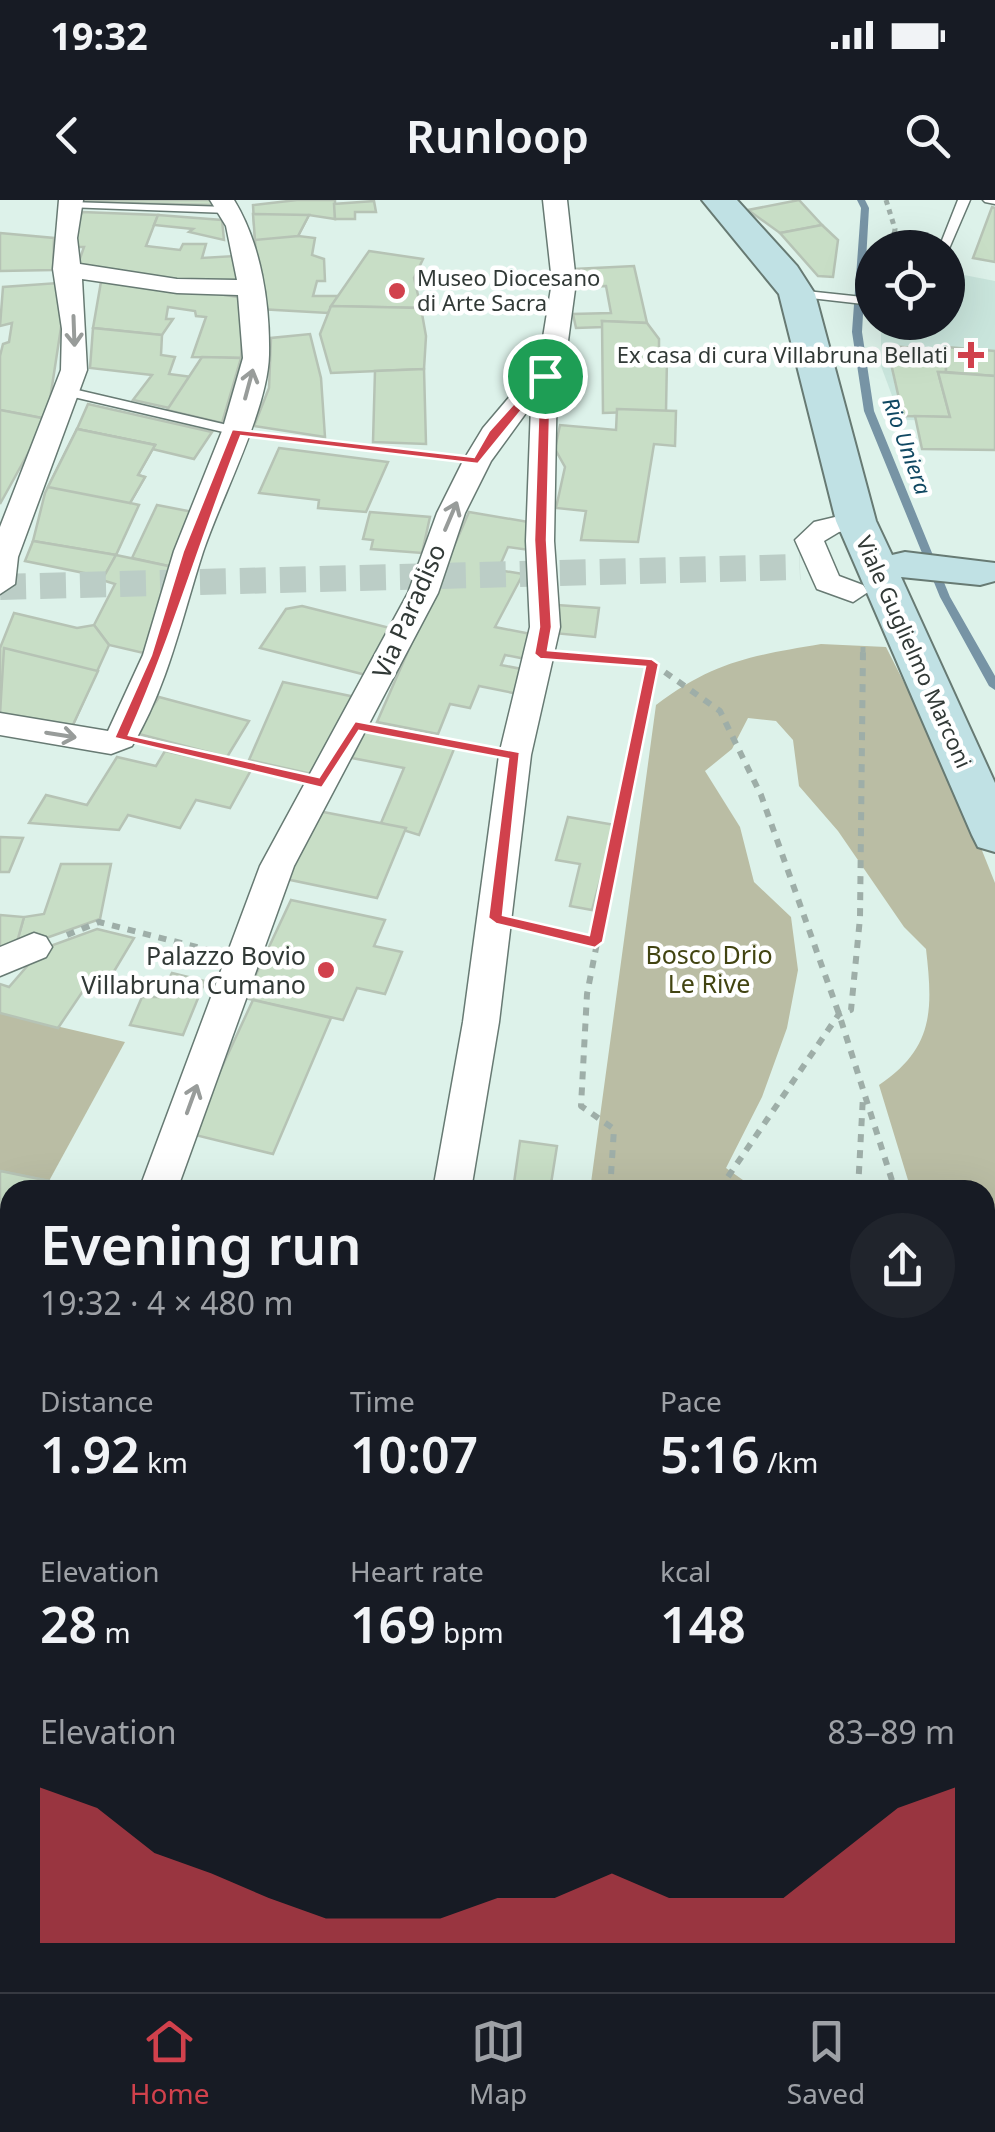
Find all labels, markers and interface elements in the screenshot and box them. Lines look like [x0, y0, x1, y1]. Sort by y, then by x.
text: 19:32 [50, 9, 148, 61]
text: Runloop [406, 105, 589, 166]
icon: back [40, 108, 95, 163]
icon: search [900, 108, 955, 163]
map controls [855, 230, 965, 340]
button: locate [855, 230, 965, 340]
place label: Museo Diocesano di Arte Sacra [417, 262, 600, 317]
marker: Museo Diocesano di Arte Sacra [386, 280, 408, 302]
one-way arrow [65, 315, 84, 347]
pin [503, 334, 588, 419]
place label: Ex casa di cura Villabruna Bellati [617, 339, 948, 369]
marker: Ex casa di cura Villabruna Bellati [958, 342, 984, 368]
icon: arrive [518, 349, 573, 404]
one-way arrow [241, 369, 260, 400]
water label: Rio Uniera [876, 393, 940, 499]
one-way arrow [444, 501, 462, 531]
street label: Viale Guglielmo Marconi [850, 531, 980, 772]
street label: Via Paradiso [363, 538, 453, 683]
one-way arrow [44, 727, 76, 745]
park label: Bosco Drio Le Rive [645, 937, 773, 1000]
place label: Palazzo Bovio Villabruna Cumano [81, 938, 306, 1001]
marker: Palazzo Bovio Villabruna Cumano [315, 959, 337, 981]
one-way arrow [184, 1084, 202, 1115]
text: Evening run [40, 1206, 361, 1281]
button: share [850, 1213, 955, 1318]
text: 19:32 · 4 × 480 m [40, 1281, 293, 1324]
text: Distance [40, 1382, 153, 1420]
text: Time [350, 1382, 415, 1420]
text: Pace [660, 1382, 722, 1420]
text: 1.92 [40, 1420, 140, 1488]
text: 10:07 [350, 1420, 478, 1488]
text: 5:16 [660, 1420, 760, 1488]
text: km [140, 1443, 188, 1481]
text: /km [760, 1443, 818, 1481]
text: Elevation [40, 1552, 160, 1590]
text: Heart rate [350, 1552, 484, 1590]
text: kcal [660, 1552, 711, 1590]
text: 28 [40, 1590, 97, 1658]
text: 169 [350, 1590, 436, 1658]
text: 148 [660, 1590, 746, 1658]
text: m [97, 1613, 131, 1651]
text: bpm [436, 1613, 504, 1651]
text: Elevation [40, 1710, 177, 1753]
text: 83–89 m [828, 1710, 955, 1753]
tab: Home [130, 2014, 209, 2112]
tab: Map [469, 2014, 527, 2112]
tab: Saved [787, 2014, 865, 2112]

